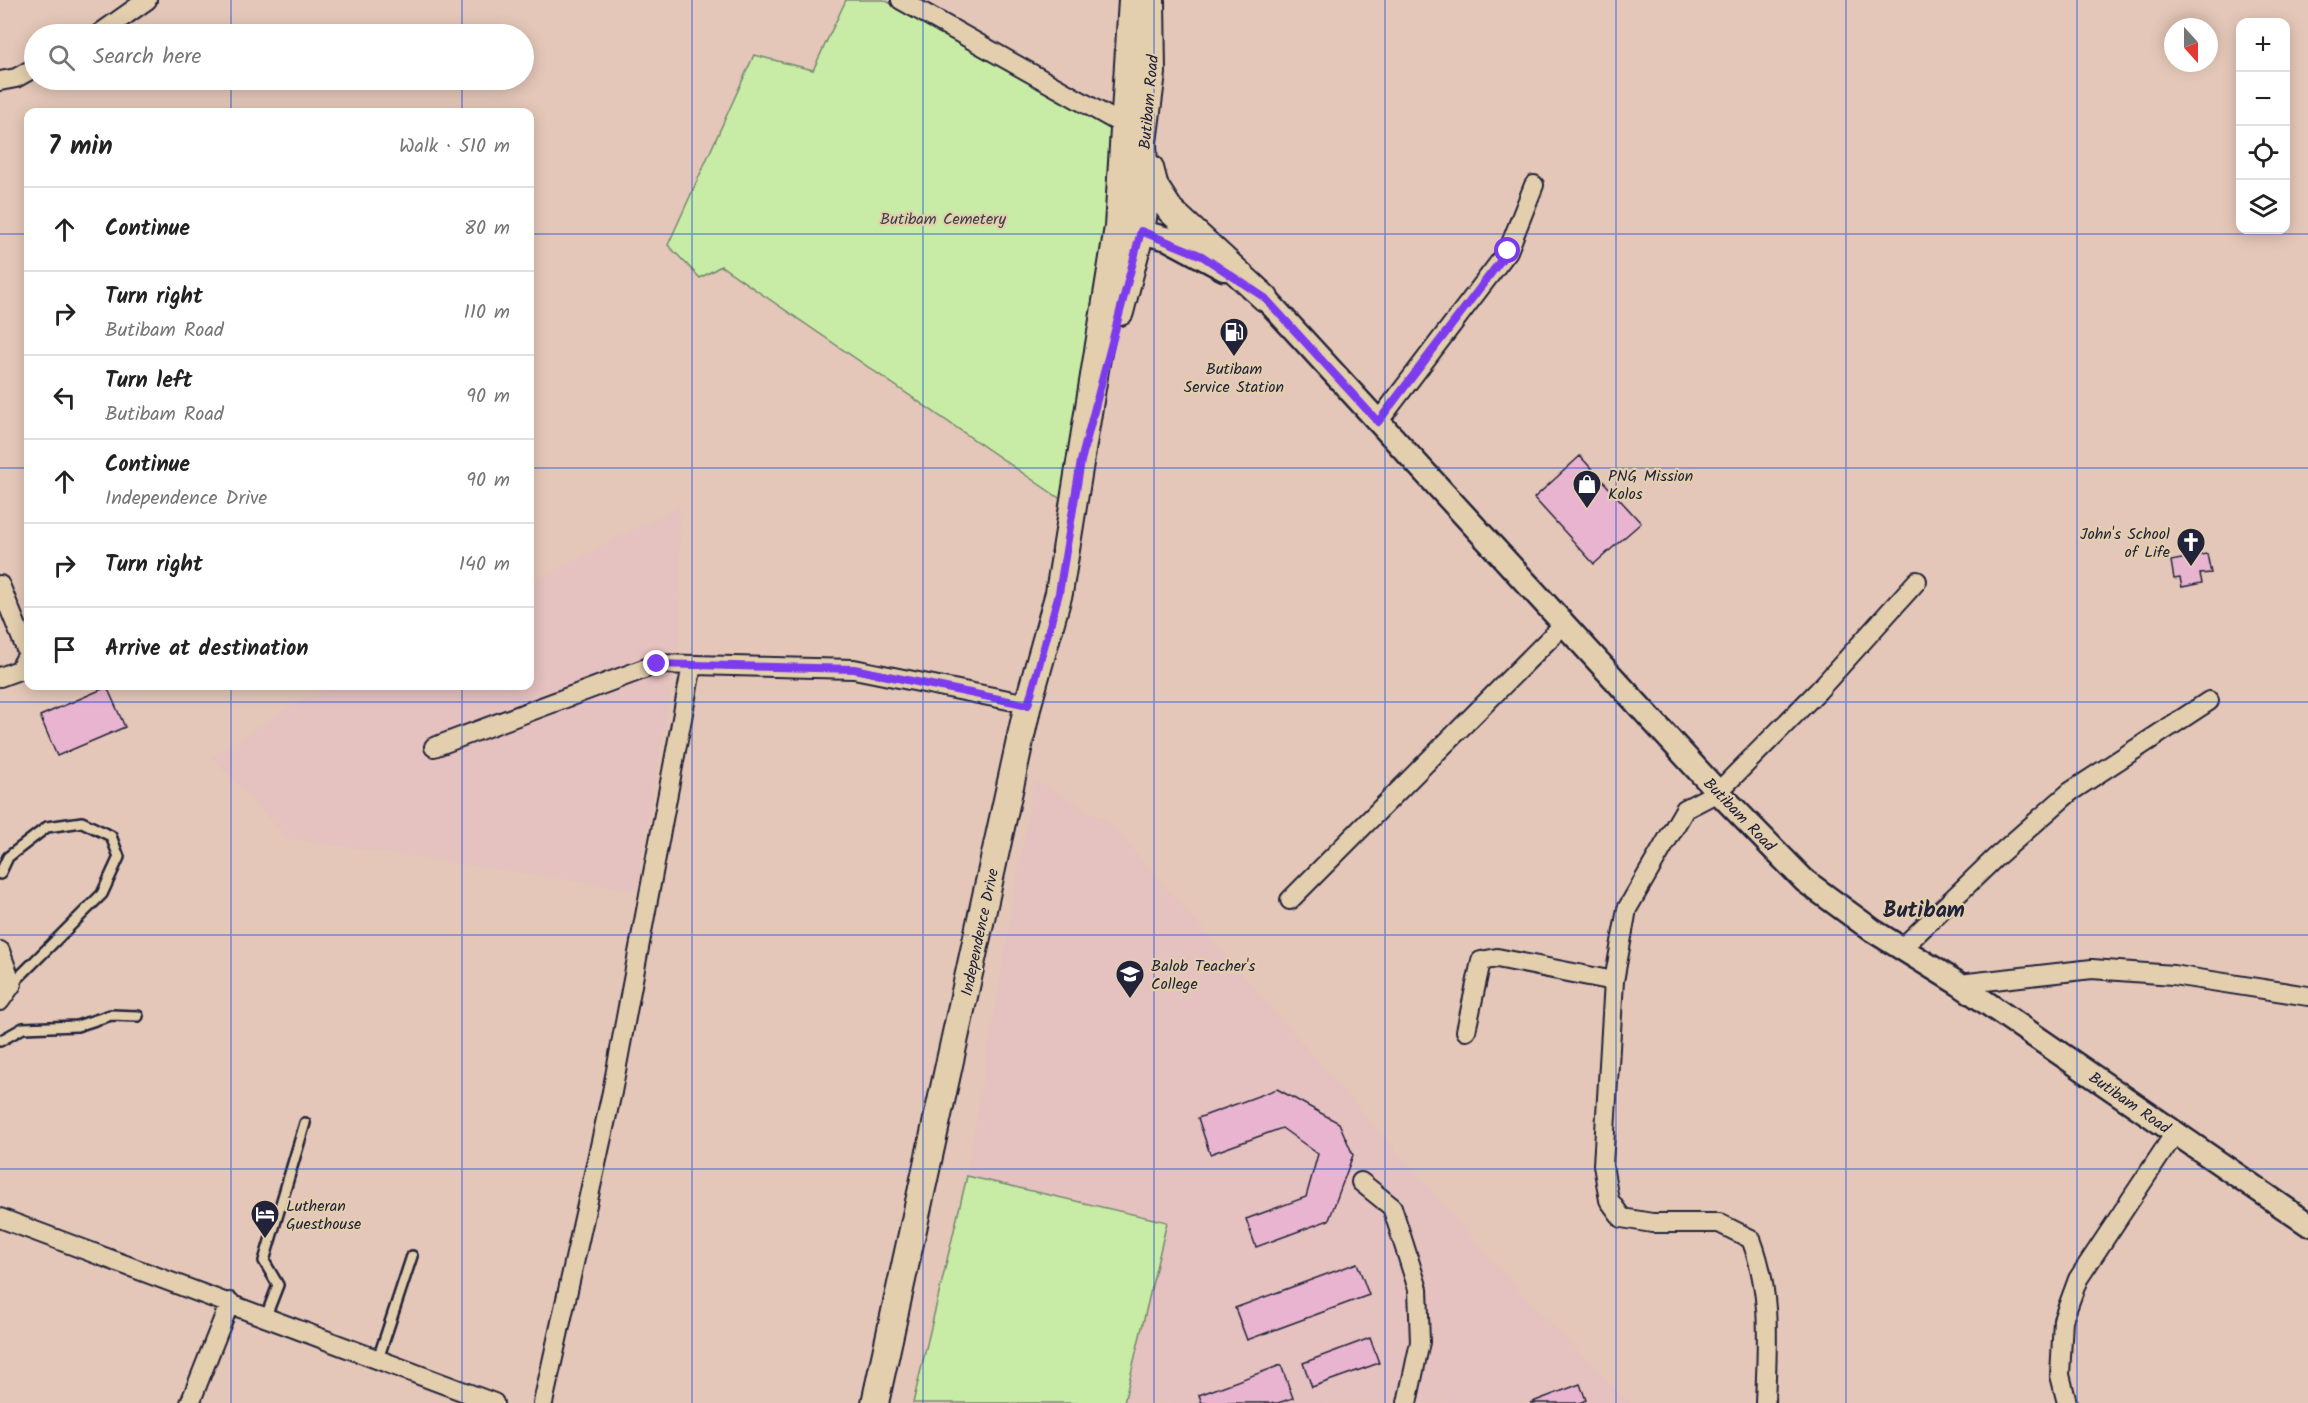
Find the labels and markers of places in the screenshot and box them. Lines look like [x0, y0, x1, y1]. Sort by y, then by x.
fuel station icon: Butibam Service Station [1218, 316, 1250, 358]
place label: Butibam Service Station [1184, 357, 1284, 400]
place label: PNG Mission Kolos [1608, 464, 1693, 507]
shop icon: PNG Mission Kolos [1571, 468, 1603, 510]
place label: John's School of Life [2080, 522, 2170, 565]
church icon: John's School of Life [2175, 526, 2207, 568]
place label: Balob Teacher's College [1151, 954, 1255, 997]
school or university icon: Balob Teacher's College [1114, 958, 1146, 1000]
place label: Lutheran Guesthouse [286, 1194, 361, 1237]
hotel icon: Lutheran Guesthouse [249, 1198, 281, 1240]

